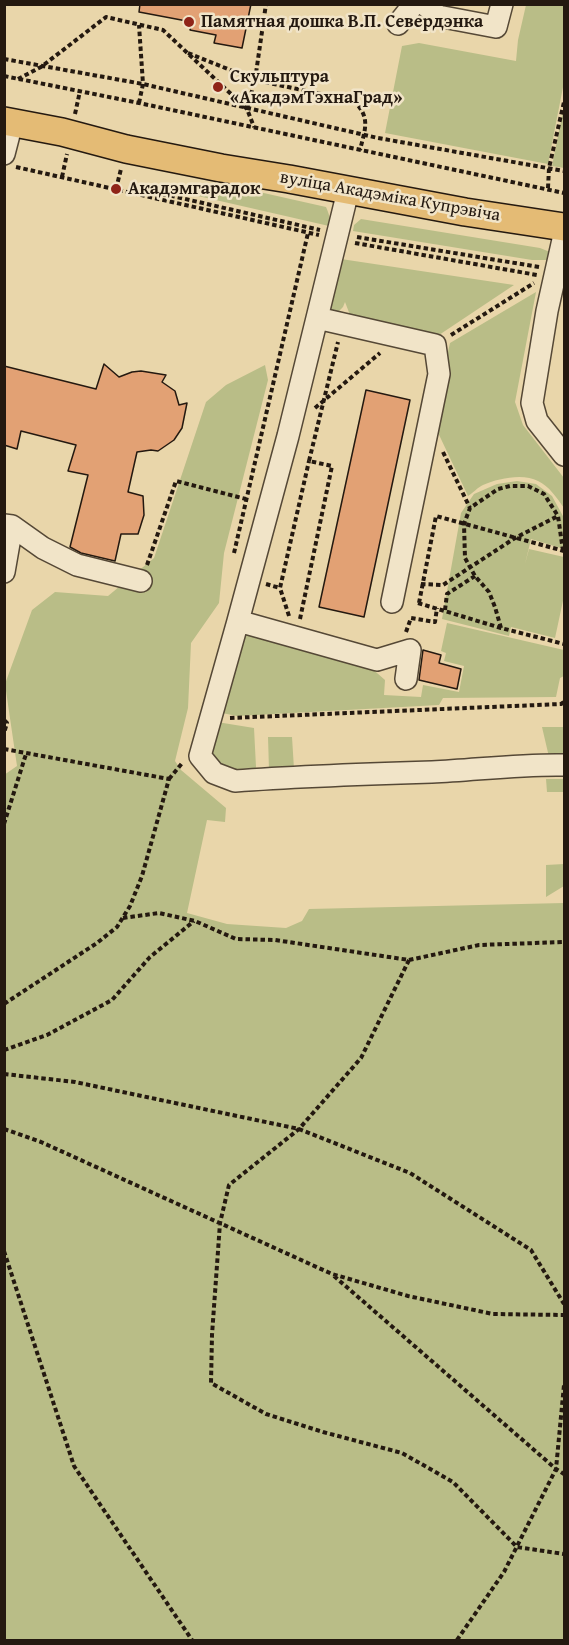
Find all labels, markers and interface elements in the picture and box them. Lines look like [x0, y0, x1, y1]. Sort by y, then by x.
place label: Памятная дошка В.П. Севердэнка [201, 11, 483, 33]
marker: Памятная дошка В.П. Севердэнка [182, 15, 196, 29]
place label: Скульптура «АкадэмТэхнаГрад» [230, 66, 402, 109]
marker: Скульптура «АкадэмТэхнаГрад» [211, 80, 225, 94]
street label: вуліца Акадэміка Купрэвіча [278, 167, 502, 227]
place label: Акадэмгарадок [128, 178, 260, 200]
marker: Акадэмгарадок [109, 182, 123, 196]

